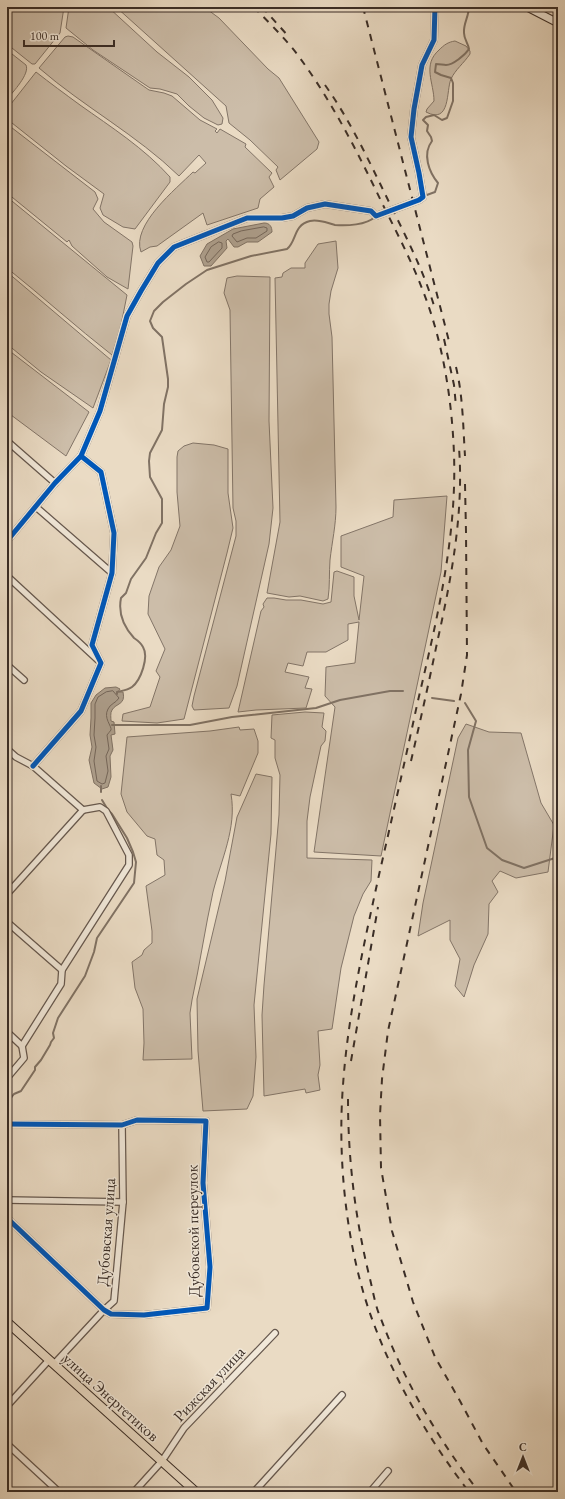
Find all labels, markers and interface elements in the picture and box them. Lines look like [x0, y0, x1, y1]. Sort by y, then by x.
scale bar [24, 22, 114, 48]
text: 100 m [30, 28, 60, 44]
street label: Дубовской переулок [181, 1164, 205, 1297]
street label: Дубовская улица [92, 1177, 120, 1287]
street label: Рижская улица [169, 1341, 250, 1426]
street label: улица Энергетиков [58, 1348, 164, 1446]
north arrow [503, 1437, 543, 1477]
text: С [519, 1440, 527, 1454]

